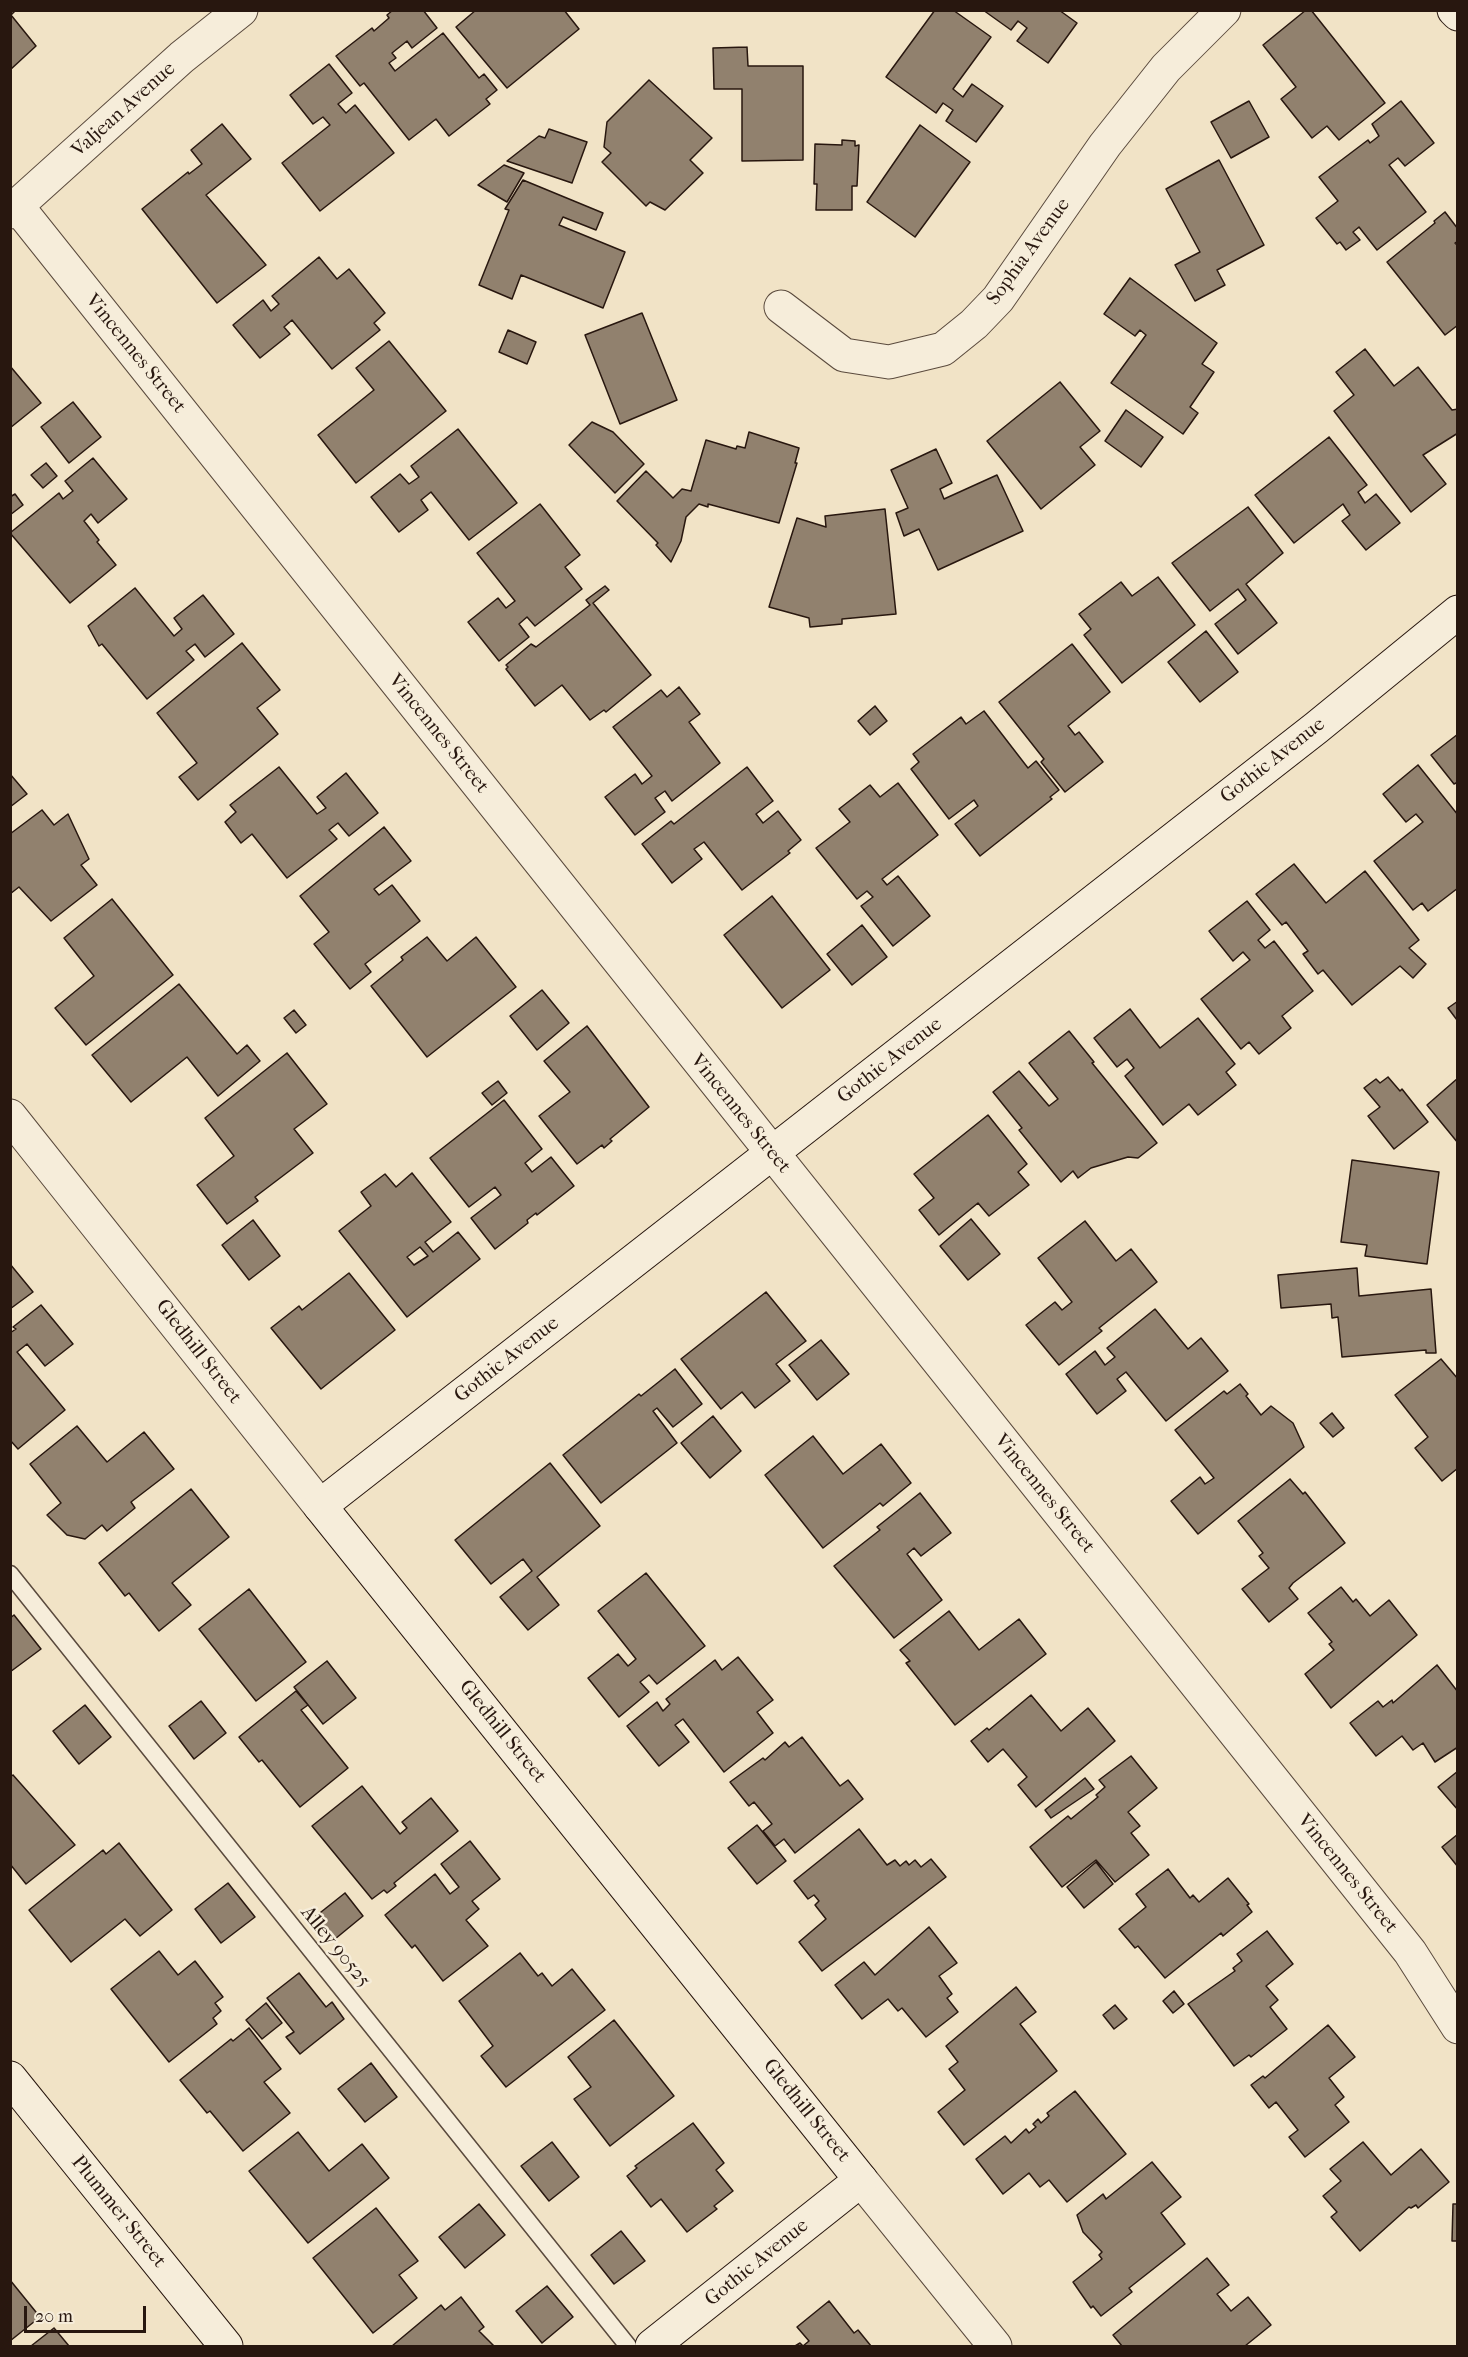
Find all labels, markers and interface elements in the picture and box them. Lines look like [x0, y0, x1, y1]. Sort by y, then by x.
street label: Valjean Avenue [67, 57, 181, 163]
street label: Sophia Avenue [982, 194, 1076, 310]
street label: Vincennes Street [80, 289, 190, 419]
street label: Vincennes Street [383, 669, 493, 799]
street label: Gothic Avenue [1216, 713, 1330, 809]
street label: Gothic Avenue [833, 1013, 947, 1109]
street label: Vincennes Street [685, 1049, 795, 1179]
street label: Gledhill Street [150, 1295, 246, 1409]
street label: Gothic Avenue [450, 1312, 564, 1408]
street label: Vincennes Street [989, 1429, 1099, 1559]
street label: Gledhill Street [453, 1676, 551, 1788]
street label: Vincennes Street [1292, 1809, 1402, 1939]
street label: Alley 90525 [295, 1902, 375, 1992]
street label: Gledhill Street [757, 2055, 855, 2167]
street label: Plummer Street [65, 2151, 171, 2273]
street label: Gothic Avenue [700, 2214, 814, 2312]
scale bar [27, 2294, 148, 2332]
text: 20 m [35, 2306, 73, 2327]

